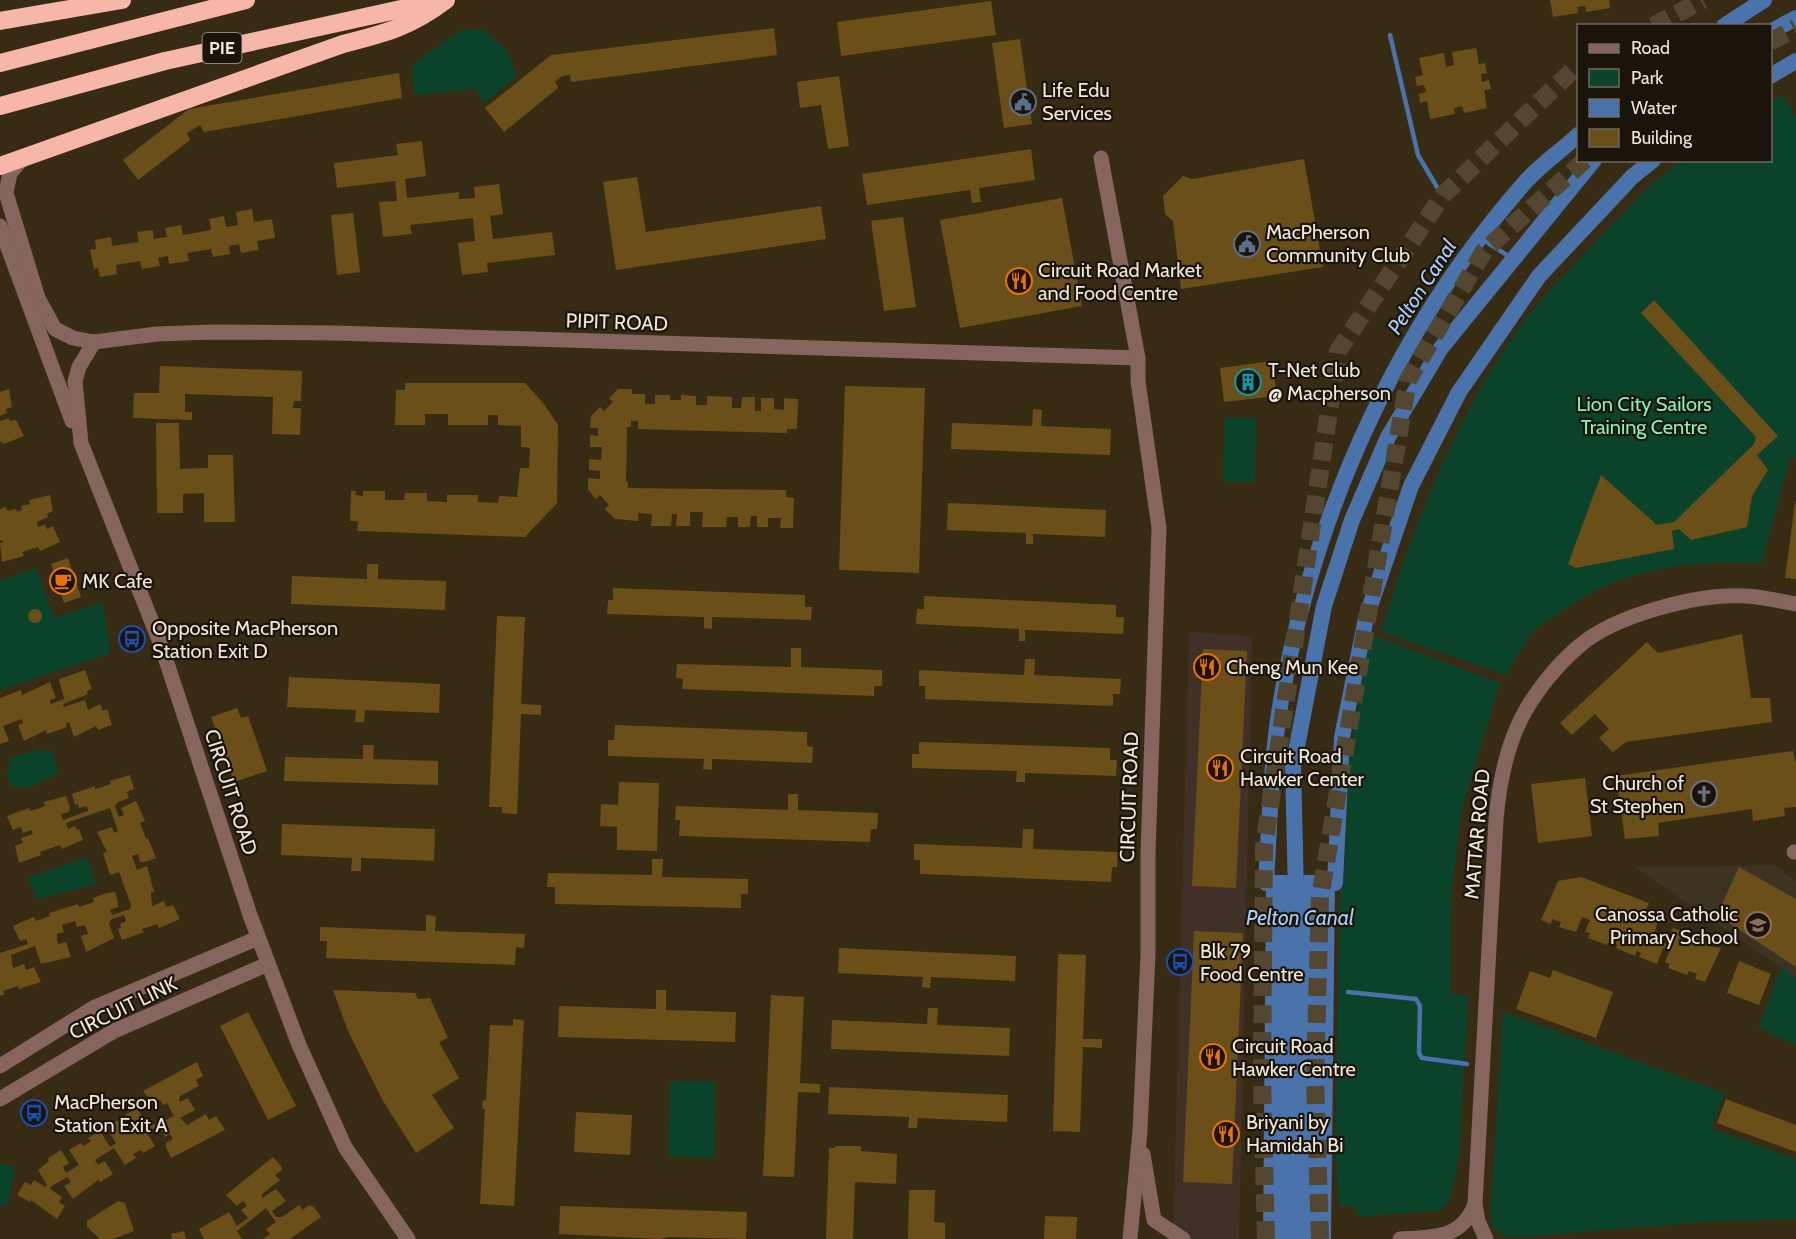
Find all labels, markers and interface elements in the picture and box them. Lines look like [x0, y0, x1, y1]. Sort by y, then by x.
legend [1577, 24, 1772, 162]
road number: PIE [202, 33, 242, 63]
text: Road [1631, 37, 1670, 59]
text: Park [1631, 67, 1664, 89]
place label: Life Edu Services [1042, 78, 1112, 125]
public building icon: Life Edu Services [1008, 87, 1038, 117]
text: Water [1631, 97, 1677, 119]
text: Building [1631, 127, 1693, 149]
place label: MacPherson Community Club [1266, 220, 1410, 267]
public building icon: MacPherson Community Club [1232, 229, 1262, 259]
water label: Pelton Canal [1382, 235, 1462, 339]
place label: Circuit Road Market and Food Centre [1038, 258, 1202, 305]
restaurant icon: Circuit Road Market and Food Centre [1004, 266, 1034, 296]
street label: PIPIT ROAD [565, 308, 669, 336]
place label: T-Net Club @ Macpherson [1268, 358, 1391, 405]
building icon: T-Net Club @ Macpherson [1233, 367, 1263, 397]
park label: Lion City Sailors Training Centre [1576, 392, 1712, 439]
cafe icon: MK Cafe [48, 566, 78, 596]
place label: MK Cafe [82, 569, 152, 593]
place label: Opposite MacPherson Station Exit D [152, 616, 338, 663]
bus stop icon: Opposite MacPherson Station Exit D [117, 624, 147, 654]
restaurant icon: Cheng Mun Kee [1192, 652, 1222, 682]
place label: Cheng Mun Kee [1226, 655, 1358, 679]
street label: CIRCUIT ROAD [199, 726, 263, 858]
street label: CIRCUIT ROAD [1115, 731, 1143, 863]
place label: Circuit Road Hawker Center [1240, 744, 1365, 791]
restaurant icon: Circuit Road Hawker Center [1205, 753, 1235, 783]
street label: MATTAR ROAD [1459, 768, 1495, 900]
place label: Church of St Stephen [1590, 771, 1684, 818]
church icon: Church of St Stephen [1689, 779, 1719, 809]
place label: Canossa Catholic Primary School [1595, 902, 1738, 949]
water label: Pelton Canal [1246, 905, 1354, 930]
school or university icon: Canossa Catholic Primary School [1743, 910, 1773, 940]
place label: Blk 79 Food Centre [1200, 939, 1304, 986]
bus stop icon: Blk 79 Food Centre [1165, 947, 1195, 977]
street label: CIRCUIT LINK [65, 971, 181, 1044]
place label: Circuit Road Hawker Centre [1232, 1034, 1356, 1081]
restaurant icon: Circuit Road Hawker Centre [1198, 1042, 1228, 1072]
place label: MacPherson Station Exit A [54, 1090, 168, 1137]
bus stop icon: MacPherson Station Exit A [19, 1098, 49, 1128]
place label: Briyani by Hamidah Bi [1246, 1110, 1343, 1157]
restaurant icon: Briyani by Hamidah Bi [1211, 1119, 1241, 1149]

